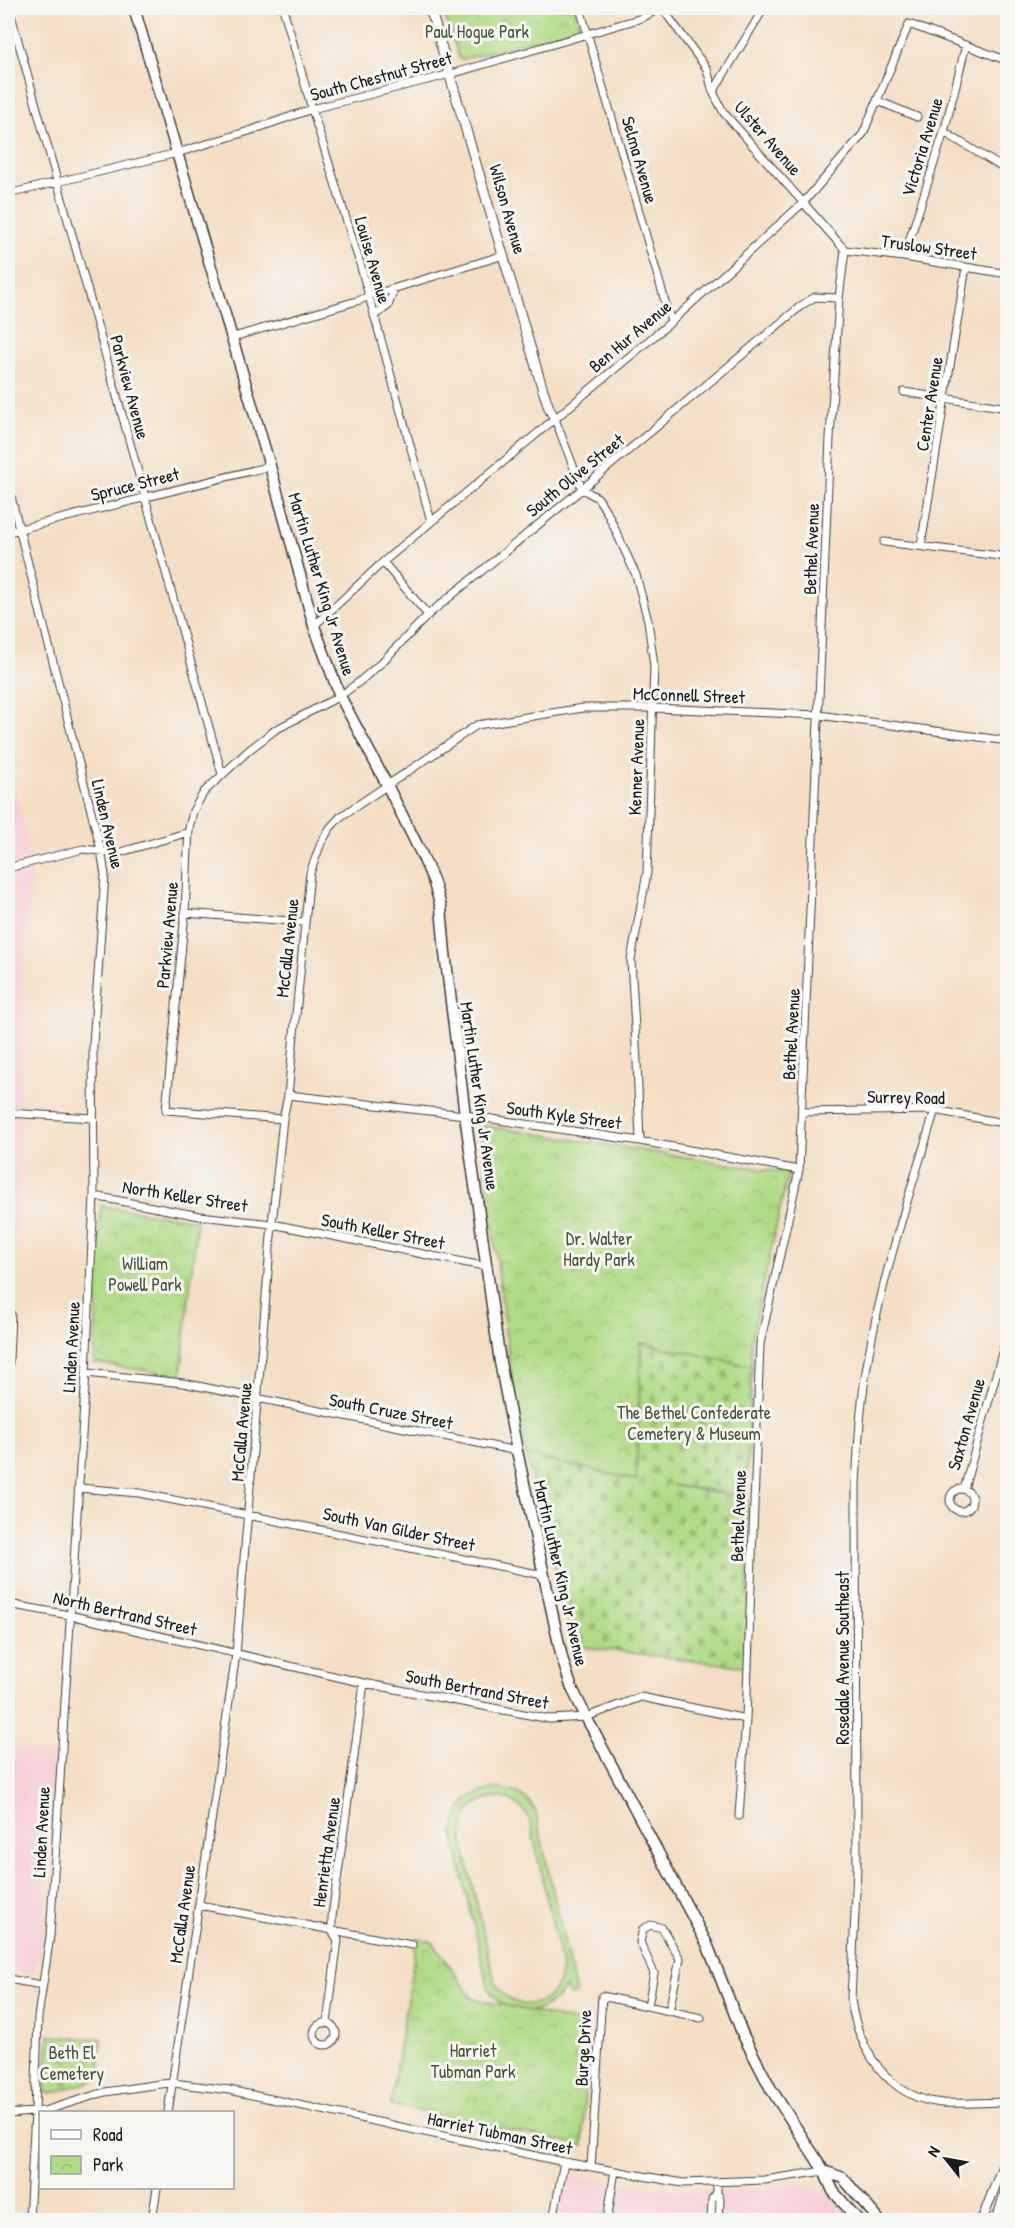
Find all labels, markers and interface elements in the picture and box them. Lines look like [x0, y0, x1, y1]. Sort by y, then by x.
park label: Paul Hogue Park [425, 19, 530, 44]
street label: South Chestnut Street [307, 45, 455, 107]
street label: Victoria Avenue [895, 94, 949, 200]
street label: Ulster Avenue [728, 95, 808, 181]
street label: Selma Avenue [616, 114, 664, 206]
street label: Wilson Avenue [483, 161, 533, 257]
street label: Louise Avenue [349, 214, 397, 306]
street label: Truslow Street [880, 228, 979, 266]
street label: Ben Hur Avenue [583, 294, 677, 378]
street label: Parkview Avenue [104, 332, 156, 442]
street label: Center Avenue [909, 355, 949, 453]
street label: South Olive Street [521, 427, 630, 522]
street label: Spruce Street [88, 461, 183, 507]
street label: Martin Luther King Jr Avenue [282, 489, 362, 679]
street label: Bethel Avenue [797, 503, 825, 595]
street label: McConnell Street [633, 681, 746, 709]
street label: Kenner Avenue [622, 718, 650, 816]
street label: Linden Avenue [86, 777, 130, 871]
street label: Parkview Avenue [150, 881, 184, 989]
street label: McCalla Avenue [269, 897, 305, 999]
street label: Bethel Avenue [776, 988, 806, 1080]
street label: Martin Luther King Jr Avenue [454, 1000, 506, 1192]
street label: Surrey Road [867, 1084, 945, 1110]
street label: South Kyle Street [505, 1095, 624, 1136]
street label: North Keller Street [121, 1174, 250, 1218]
street label: South Keller Street [319, 1207, 448, 1255]
park label: Dr. Walter Hardy Park [563, 1226, 635, 1272]
park label: William Powell Park [108, 1251, 182, 1297]
street label: Linden Avenue [56, 1301, 86, 1393]
street label: Saxton Avenue [941, 1375, 991, 1473]
street label: McCalla Avenue [224, 1381, 258, 1483]
street label: South Cruze Street [327, 1387, 456, 1435]
park label: The Bethel Confederate Cemetery & Museum [617, 1400, 771, 1446]
street label: Bethel Avenue [724, 1470, 752, 1562]
street label: Martin Luther King Jr Avenue [527, 1478, 595, 1668]
street label: South Van Gilder Street [321, 1501, 478, 1557]
street label: Rosedale Avenue Southeast [830, 1571, 855, 1745]
street label: North Bertrand Street [51, 1584, 200, 1642]
street label: South Bertrand Street [403, 1663, 551, 1715]
street label: Linden Avenue [26, 1786, 56, 1878]
street label: Henrietta Avenue [306, 1795, 346, 1909]
street label: McCalla Avenue [163, 1863, 201, 1965]
street label: Burge Drive [569, 2009, 597, 2087]
park label: Harriet Tubman Park [431, 2038, 516, 2084]
park label: Beth El Cemetery [40, 2040, 105, 2086]
street label: Harriet Tubman Street [425, 2105, 575, 2161]
legend [39, 2111, 234, 2189]
text: Road [93, 2122, 123, 2147]
north arrow [916, 2129, 976, 2189]
text: N [922, 2142, 945, 2161]
text: Park [93, 2152, 124, 2177]

